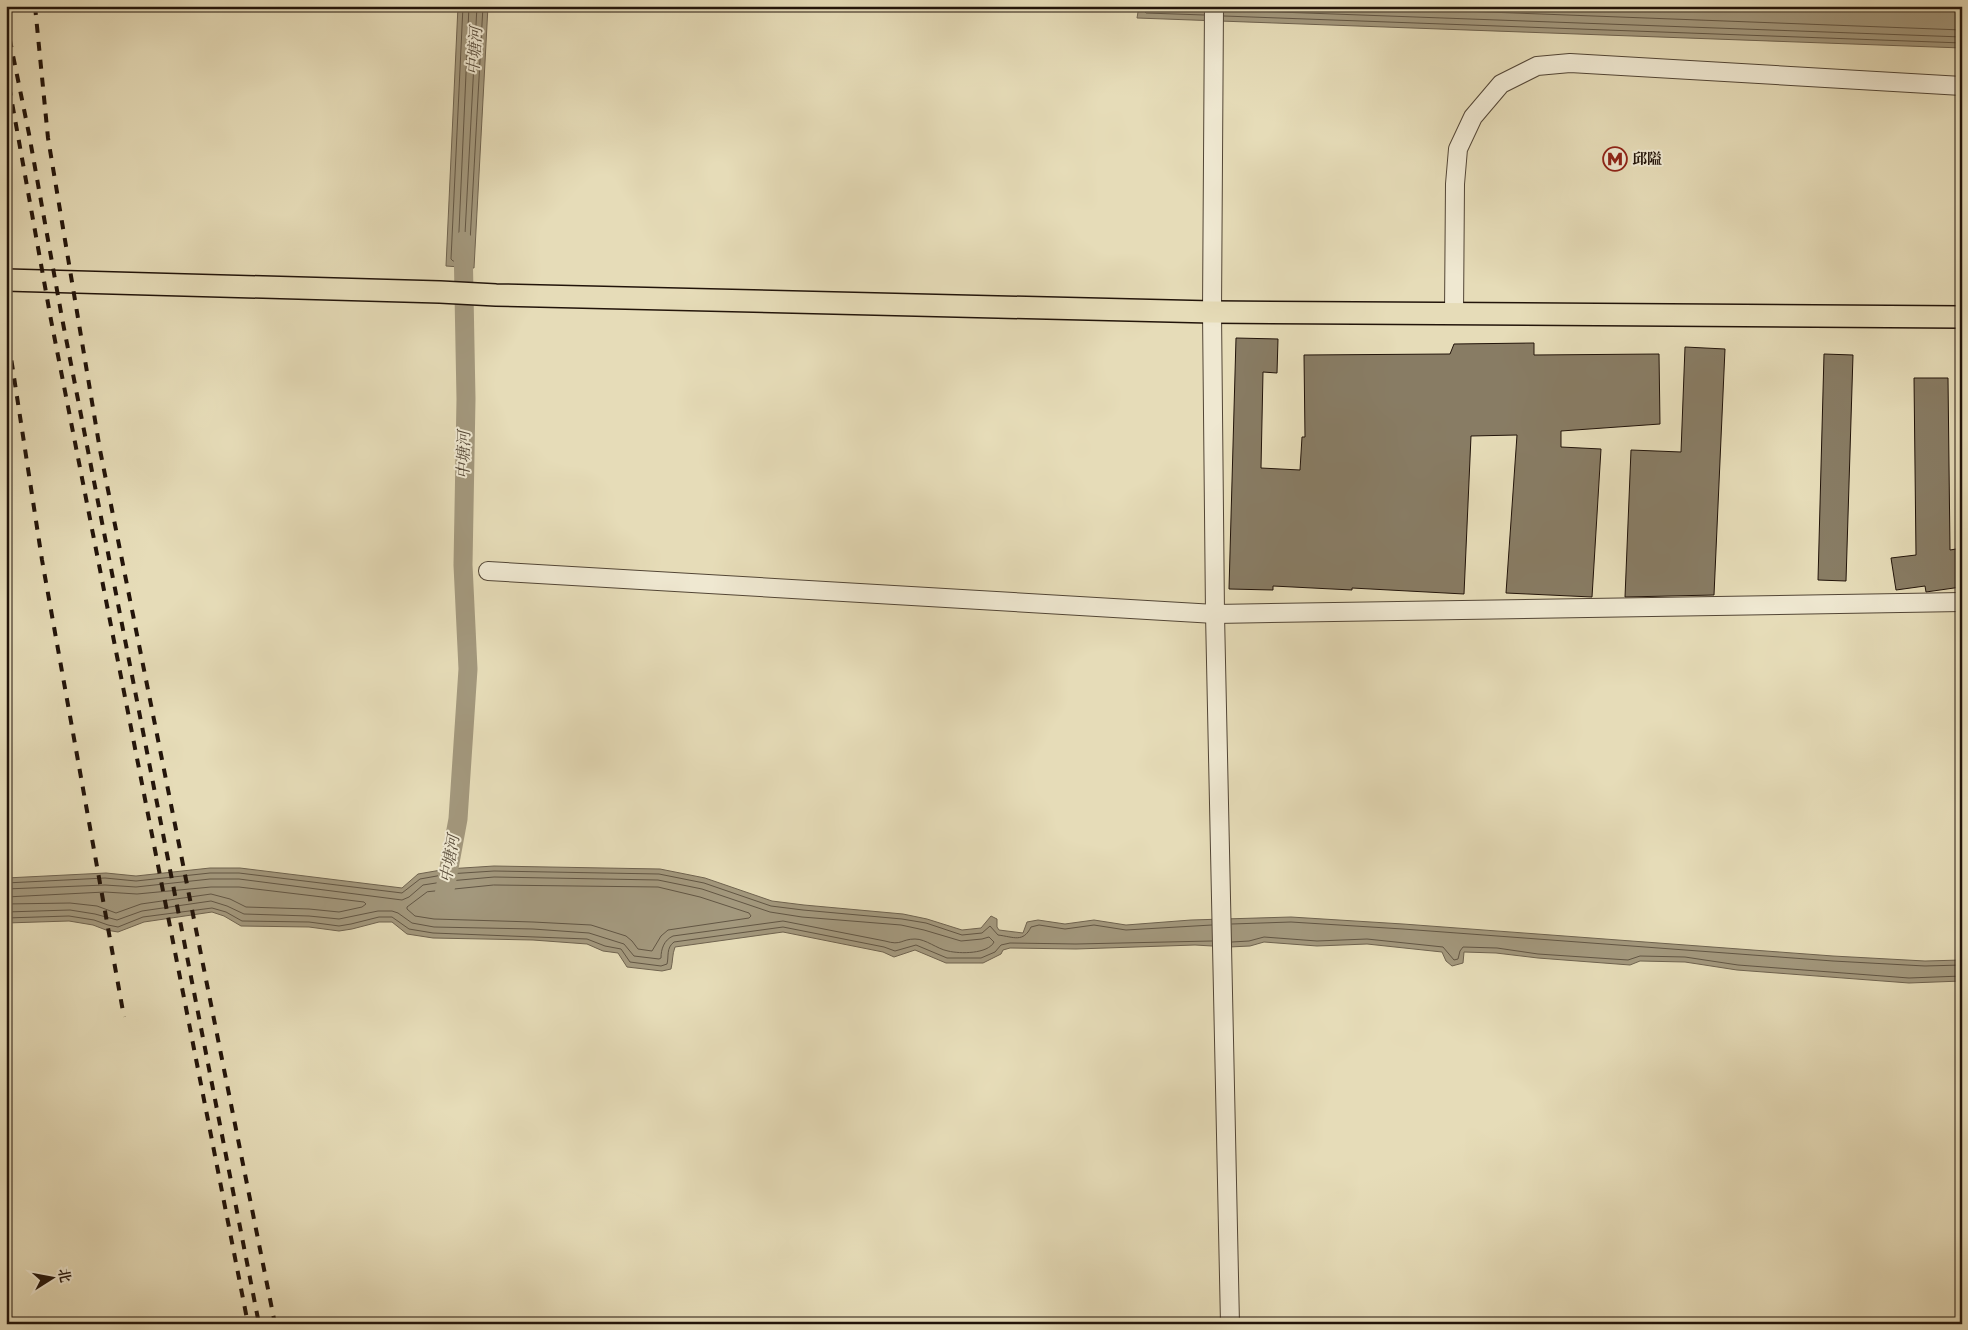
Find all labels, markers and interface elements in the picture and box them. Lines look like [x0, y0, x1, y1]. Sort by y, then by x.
water label: 中塘河 [464, 23, 488, 76]
metro station icon: 邱隘 [1602, 146, 1628, 172]
place label: 邱隘 [1632, 150, 1662, 169]
water label: 中塘河 [455, 428, 475, 479]
water label: 中塘河 [437, 831, 466, 884]
north arrow [28, 1252, 78, 1302]
text: 北 [54, 1267, 74, 1284]

